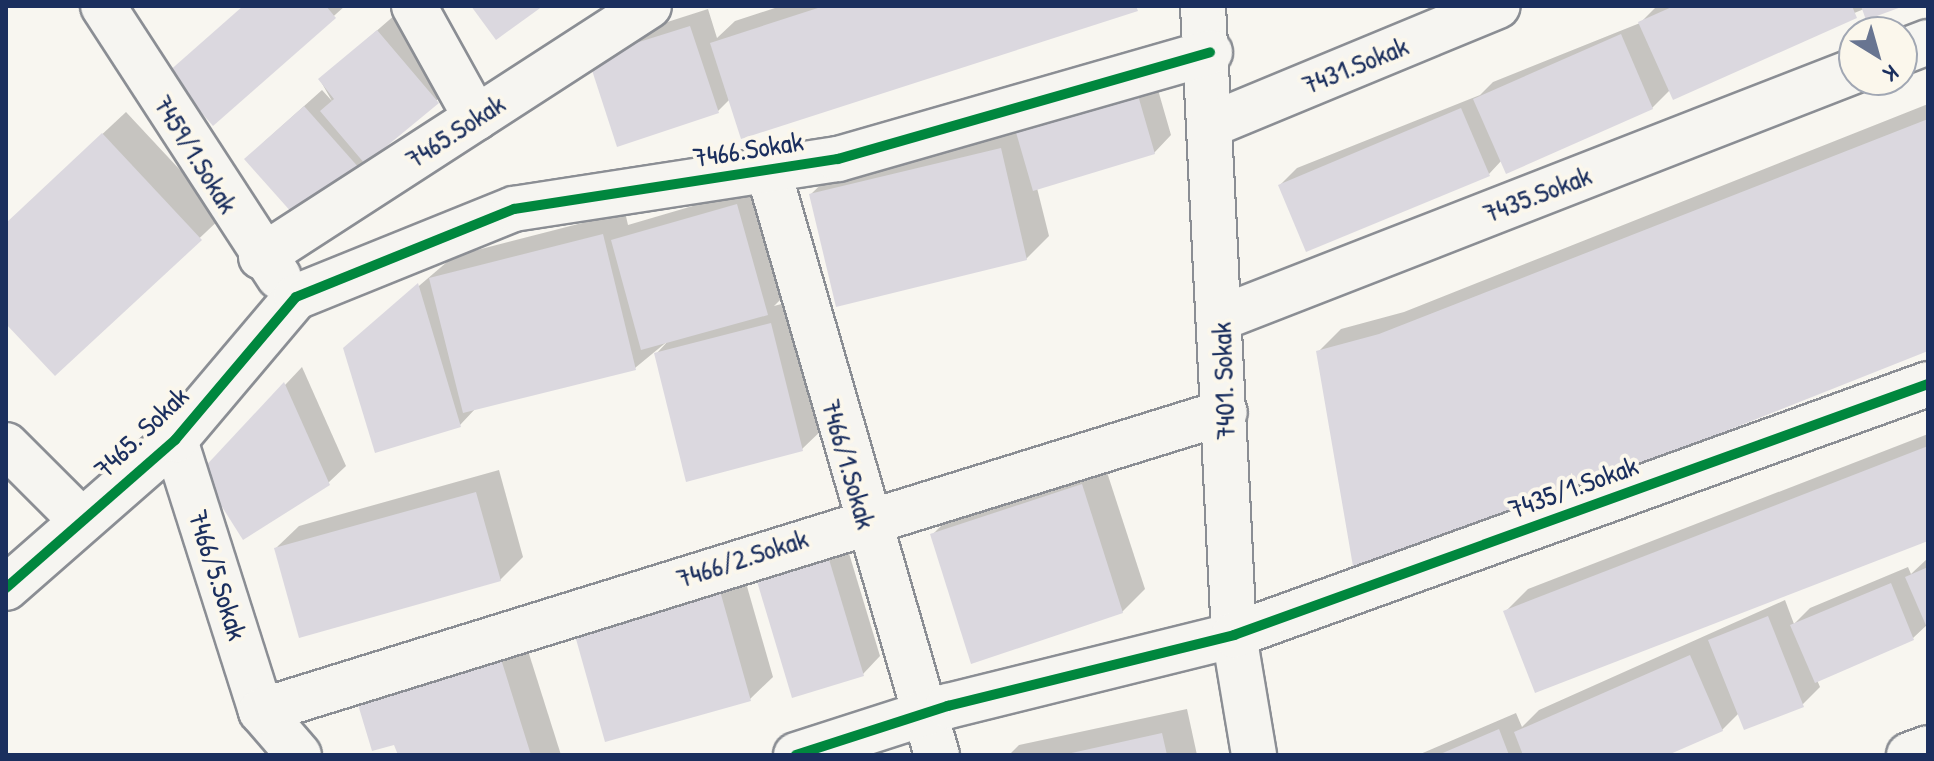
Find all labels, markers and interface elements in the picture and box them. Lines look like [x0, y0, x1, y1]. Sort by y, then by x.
north arrow [1838, 16, 1918, 96]
street label: 7431.Sokak [1297, 29, 1413, 101]
text: K [1878, 58, 1905, 89]
street label: 7465.Sokak [399, 86, 511, 176]
street label: 7459/1.Sokak [147, 89, 245, 219]
street label: 7466.Sokak [691, 124, 805, 174]
street label: 7435.Sokak [1478, 158, 1596, 230]
street label: 7401. Sokak [1204, 322, 1242, 440]
street label: 7465. Sokak [87, 379, 195, 485]
street label: 7466/1.Sokak [815, 395, 883, 533]
street label: 7435/1.Sokak [1504, 448, 1642, 526]
street label: 7466/5.Sokak [181, 506, 255, 644]
street label: 7466/2.Sokak [672, 521, 812, 595]

